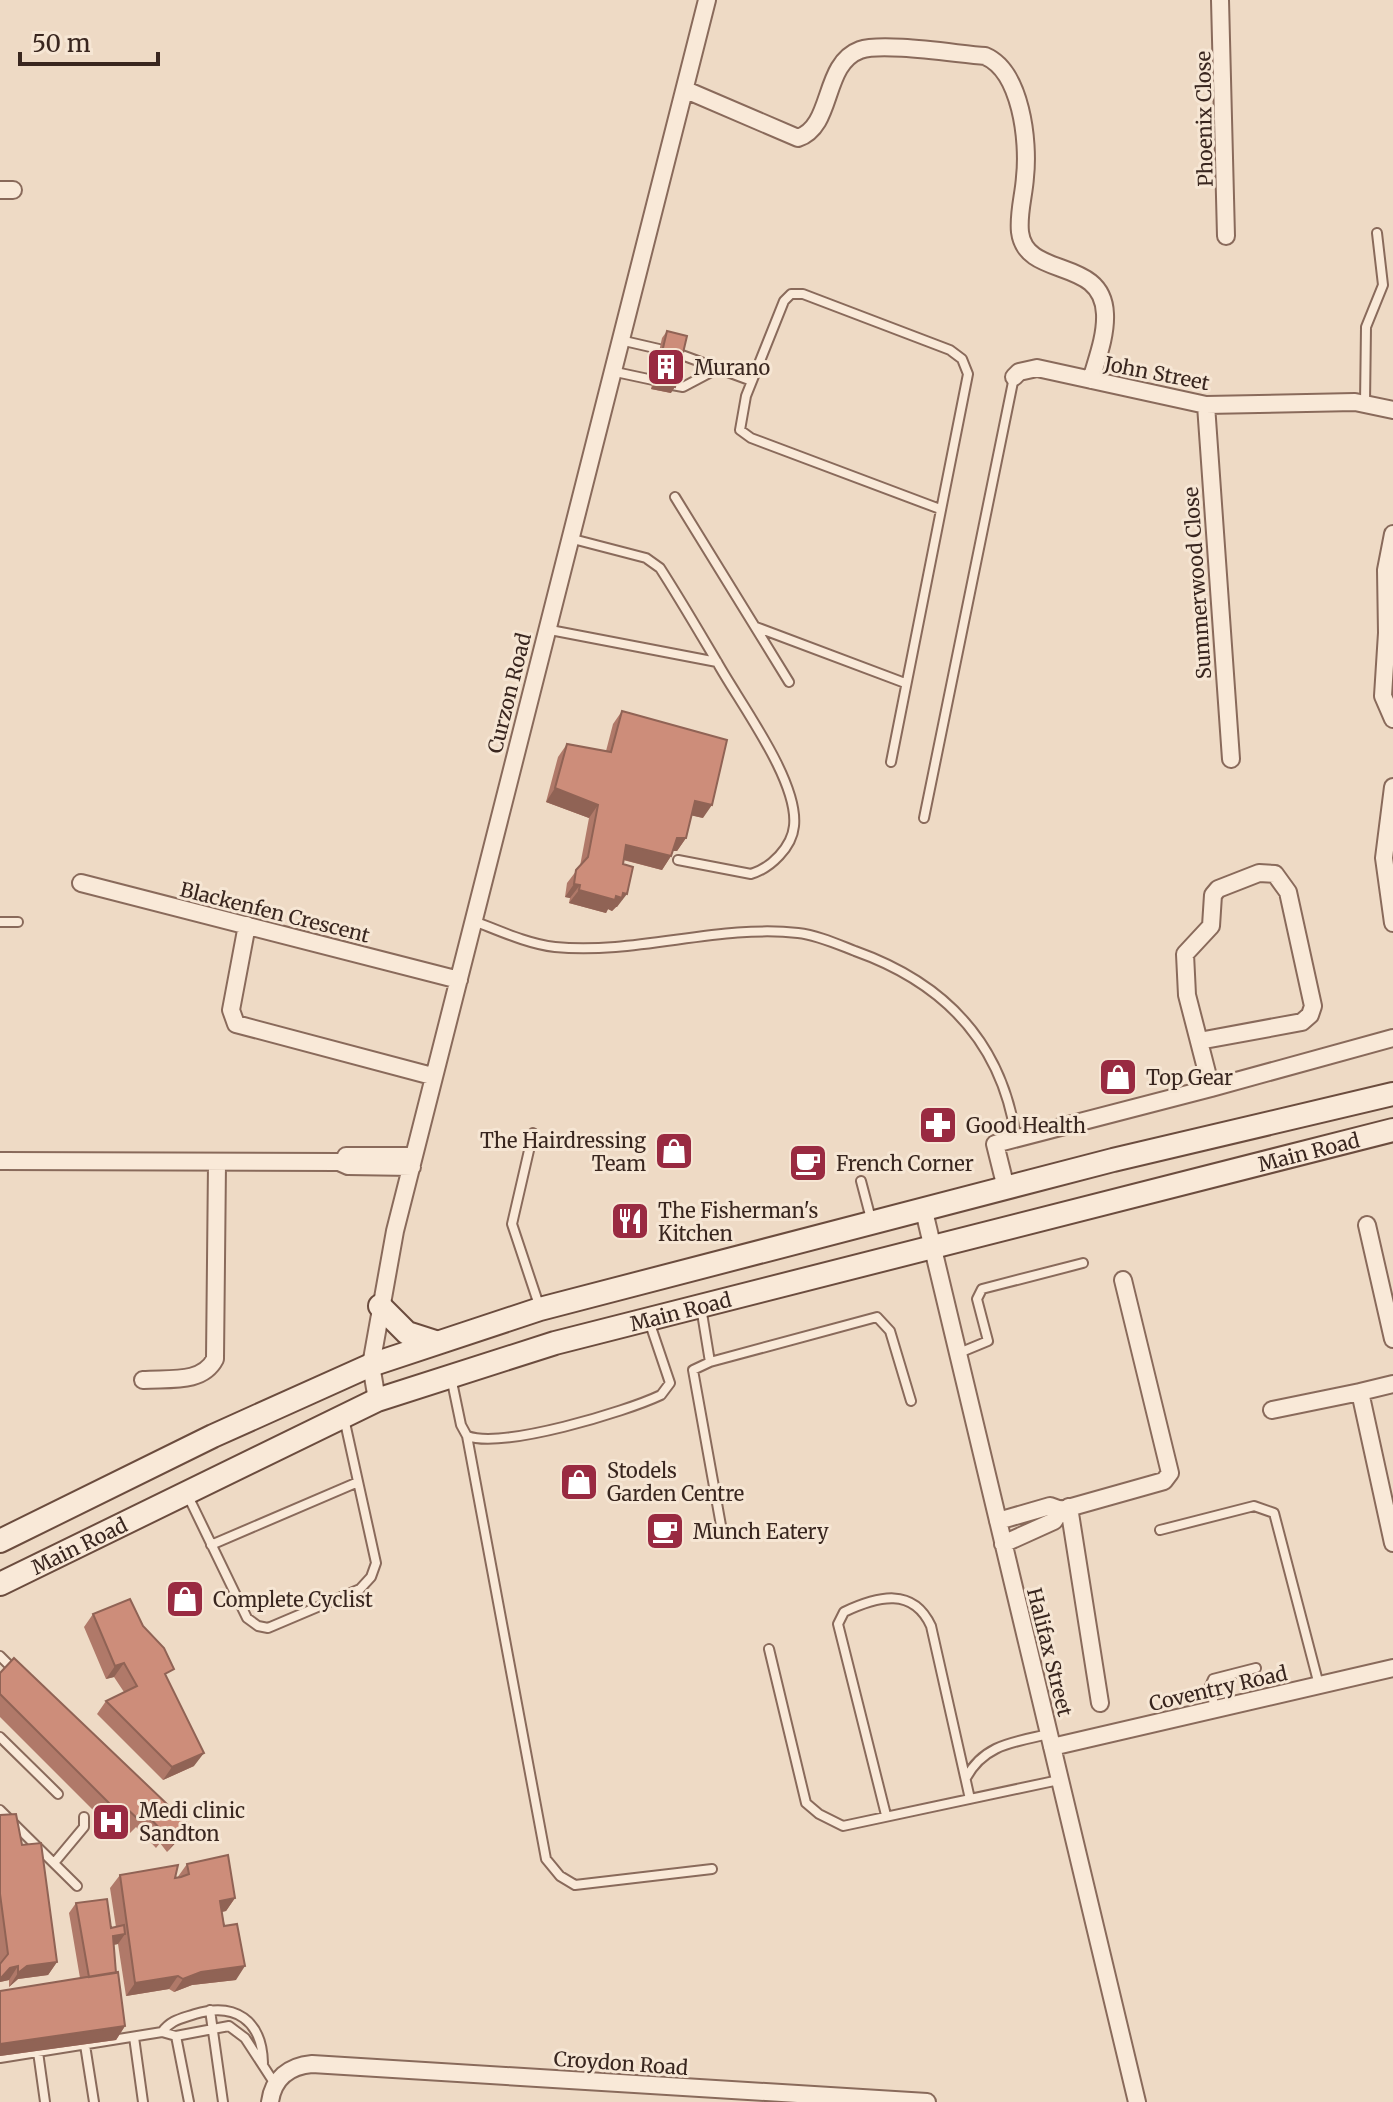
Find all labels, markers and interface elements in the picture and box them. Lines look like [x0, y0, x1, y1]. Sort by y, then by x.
scale bar [20, 16, 158, 66]
text: 50 m [32, 28, 91, 59]
street label: Phoenix Close [1190, 51, 1218, 187]
building icon: Murano [645, 346, 687, 388]
street label: John Street [1101, 350, 1212, 395]
place label: Murano [694, 355, 770, 380]
street label: Summerwood Close [1178, 486, 1216, 680]
street label: Curzon Road [482, 630, 536, 756]
street label: Blackenfen Crescent [178, 876, 373, 948]
shop icon: Top Gear [1097, 1056, 1139, 1098]
place label: Top Gear [1146, 1065, 1233, 1090]
pharmacy icon: Good Health [917, 1104, 959, 1146]
place label: Good Health [966, 1113, 1086, 1138]
street label: Main Road [1255, 1127, 1362, 1176]
place label: The Hairdressing Team [480, 1128, 646, 1176]
shop icon: The Hairdressing Team [653, 1130, 695, 1172]
cafe icon: French Corner [787, 1142, 829, 1184]
place label: French Corner [836, 1151, 974, 1176]
place label: The Fisherman's Kitchen [658, 1198, 818, 1246]
restaurant icon: The Fisherman's Kitchen [609, 1200, 651, 1242]
street label: Main Road [627, 1286, 734, 1336]
place label: Stodels Garden Centre [607, 1458, 744, 1506]
shop icon: Stodels Garden Centre [558, 1461, 600, 1503]
cafe icon: Munch Eatery [644, 1510, 686, 1552]
street label: Main Road [27, 1511, 131, 1579]
place label: Munch Eatery [693, 1519, 829, 1544]
shop icon: Complete Cyclist [164, 1578, 206, 1620]
street label: Halifax Street [1022, 1585, 1078, 1719]
place label: Complete Cyclist [213, 1587, 373, 1612]
street label: Coventry Road [1146, 1660, 1290, 1716]
place label: Medi clinic Sandton [139, 1798, 245, 1846]
hospital icon: Medi clinic Sandton [90, 1801, 132, 1843]
street label: Croydon Road [553, 2046, 689, 2080]

